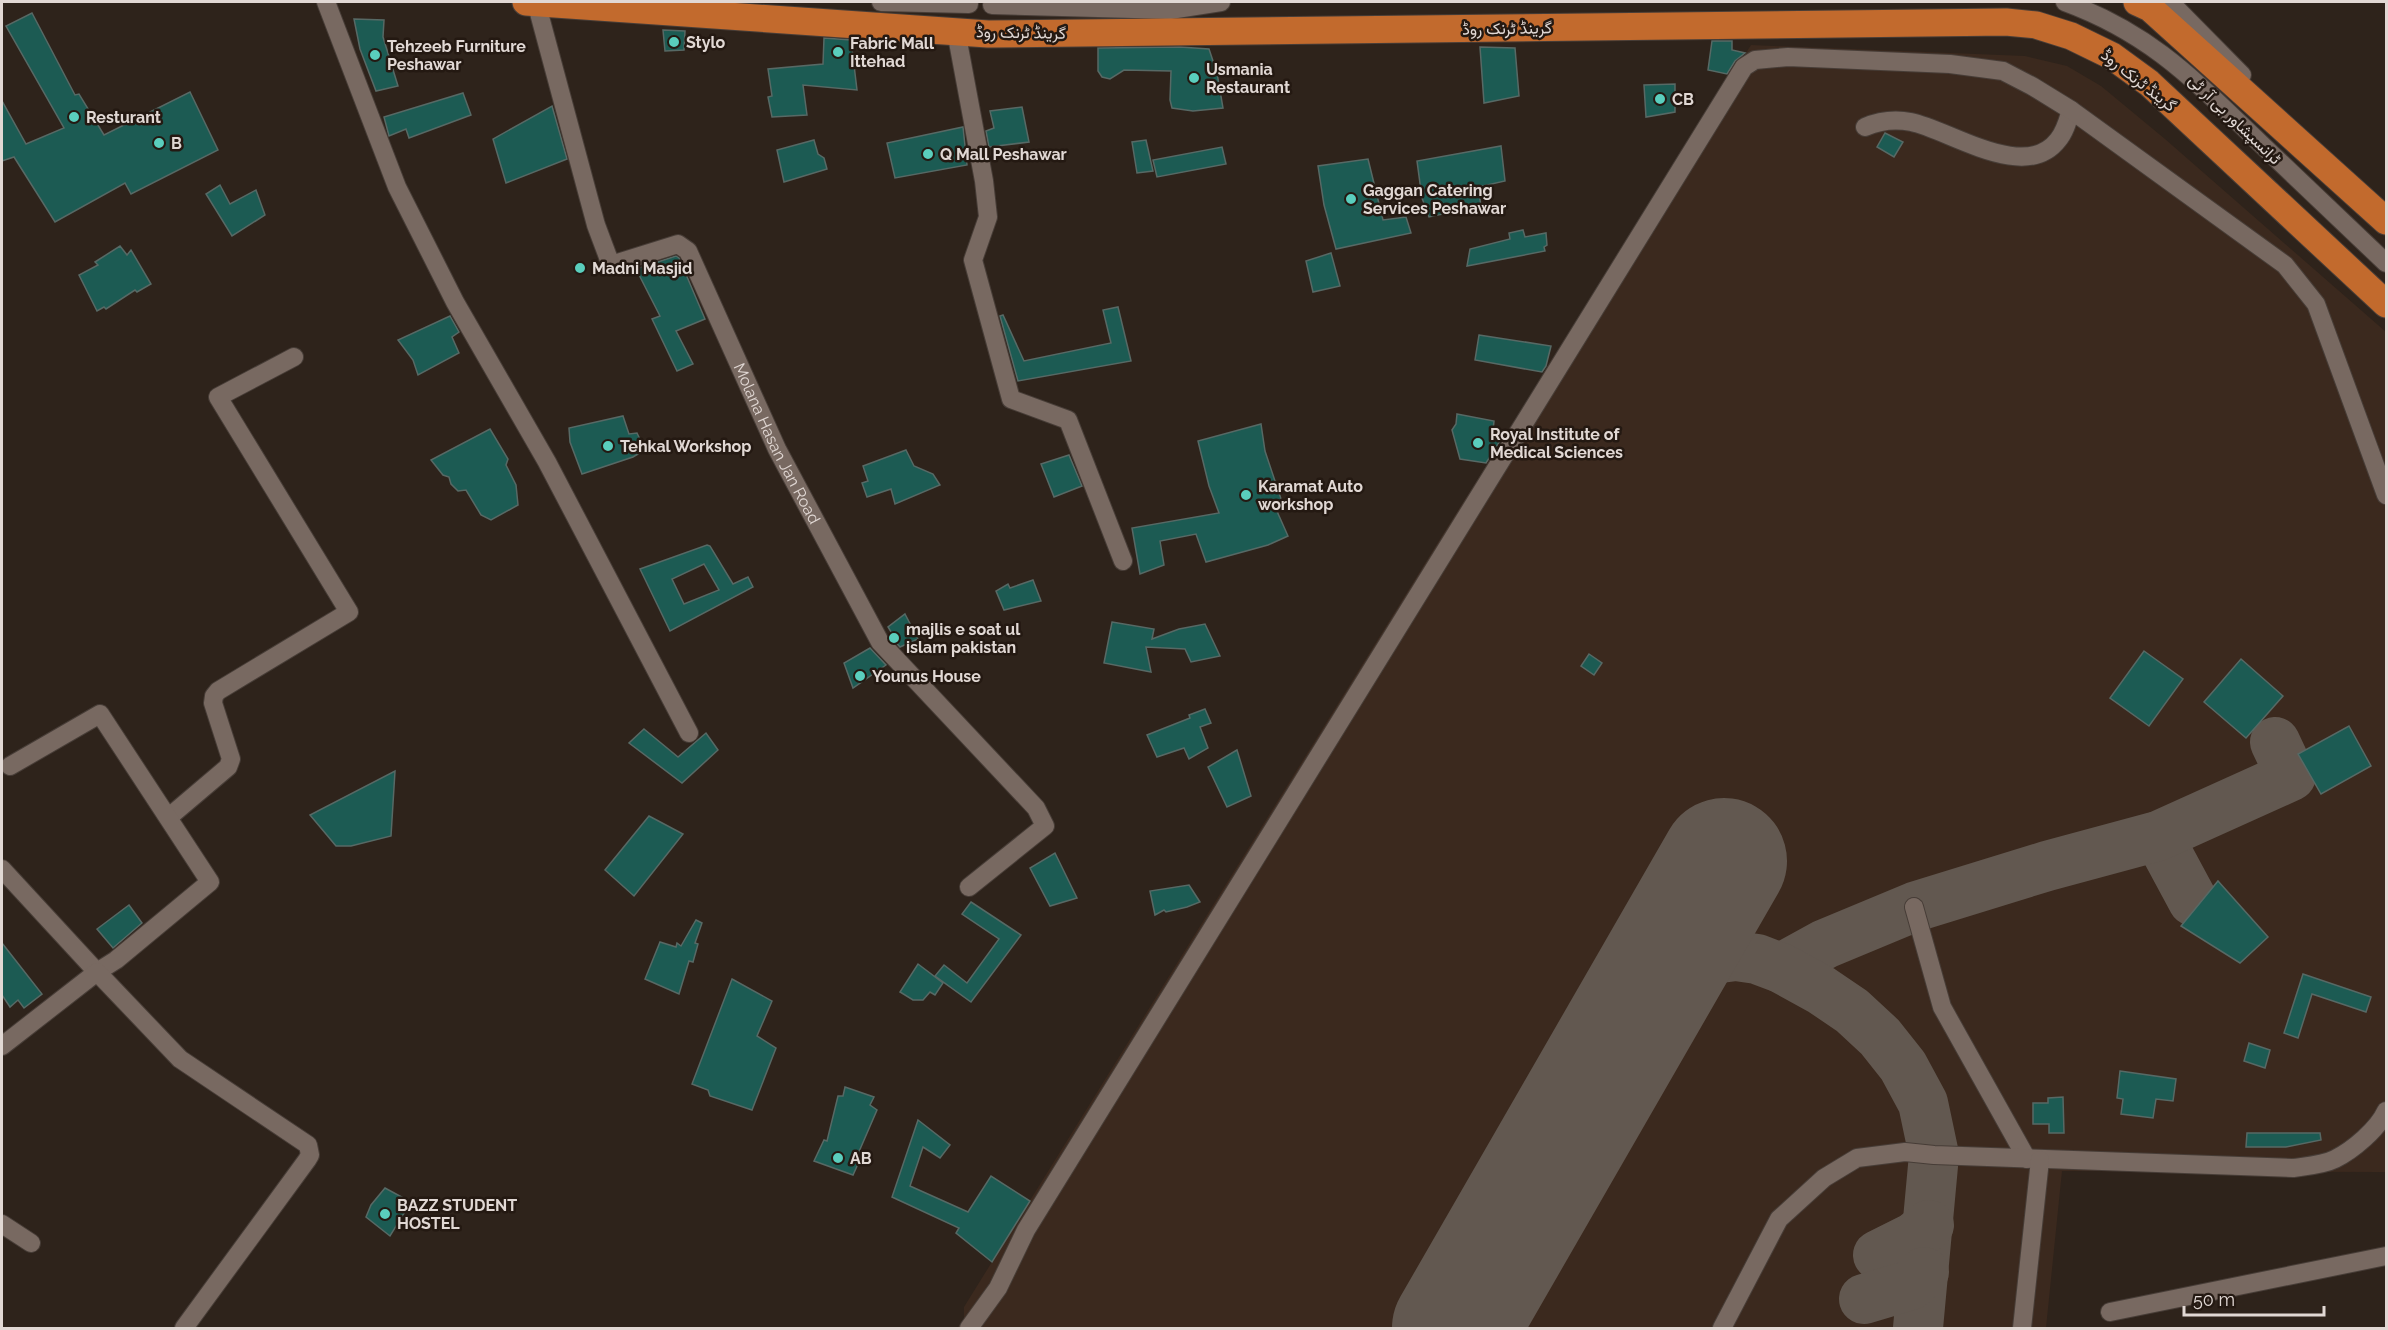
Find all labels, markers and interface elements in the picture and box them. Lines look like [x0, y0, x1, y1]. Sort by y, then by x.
street label: گرینڈ ٹرنک روڈ [1462, 18, 1552, 40]
street label: گرینڈ ٹرنک روڈ [976, 22, 1066, 44]
place label: Stylo [686, 33, 726, 52]
place label: Fabric Mall Ittehad [850, 34, 935, 71]
marker: Stylo [667, 35, 681, 49]
place label: Tehzeeb Furniture Peshawar [387, 37, 526, 74]
marker: Fabric Mall Ittehad [831, 45, 845, 59]
street label: گرینڈ ٹرنک روڈ [2097, 45, 2180, 116]
marker: Tehzeeb Furniture Peshawar [368, 48, 382, 62]
place label: Usmania Restaurant [1206, 60, 1290, 97]
marker: Usmania Restaurant [1187, 71, 1201, 85]
street label: ٹرانسپشاور بی آر ٹی [2183, 71, 2285, 170]
place label: CB [1672, 90, 1694, 109]
marker: CB [1653, 92, 1667, 106]
place label: Resturant [86, 108, 161, 127]
marker: Resturant [67, 110, 81, 124]
place label: B [171, 134, 182, 153]
marker: B [152, 136, 166, 150]
place label: Q Mall Peshawar [940, 145, 1067, 164]
marker: Q Mall Peshawar [921, 147, 935, 161]
place label: Gaggan Catering Services Peshawar [1363, 181, 1506, 218]
marker: Gaggan Catering Services Peshawar [1344, 192, 1358, 206]
place label: Madni Masjid [592, 259, 692, 278]
marker: Madni Masjid [573, 261, 587, 275]
street label: Molana Hasan Jan Road [730, 360, 824, 527]
place label: Royal Institute of Medical Sciences [1490, 425, 1623, 462]
marker: Royal Institute of Medical Sciences [1471, 436, 1485, 450]
place label: Tehkal Workshop [620, 437, 751, 456]
marker: Tehkal Workshop [601, 439, 615, 453]
place label: Karamat Auto workshop [1258, 477, 1363, 514]
marker: Karamat Auto workshop [1239, 488, 1253, 502]
place label: majlis e soat ul islam pakistan [906, 620, 1021, 657]
marker: majlis e soat ul islam pakistan [887, 631, 901, 645]
place label: Younus House [872, 667, 981, 686]
marker: Younus House [853, 669, 867, 683]
place label: AB [850, 1149, 872, 1168]
marker: AB [831, 1151, 845, 1165]
place label: BAZZ STUDENT HOSTEL [397, 1196, 517, 1233]
marker: BAZZ STUDENT HOSTEL [378, 1207, 392, 1221]
scale bar [2184, 1279, 2324, 1317]
text: 50 m [2193, 1289, 2235, 1310]

